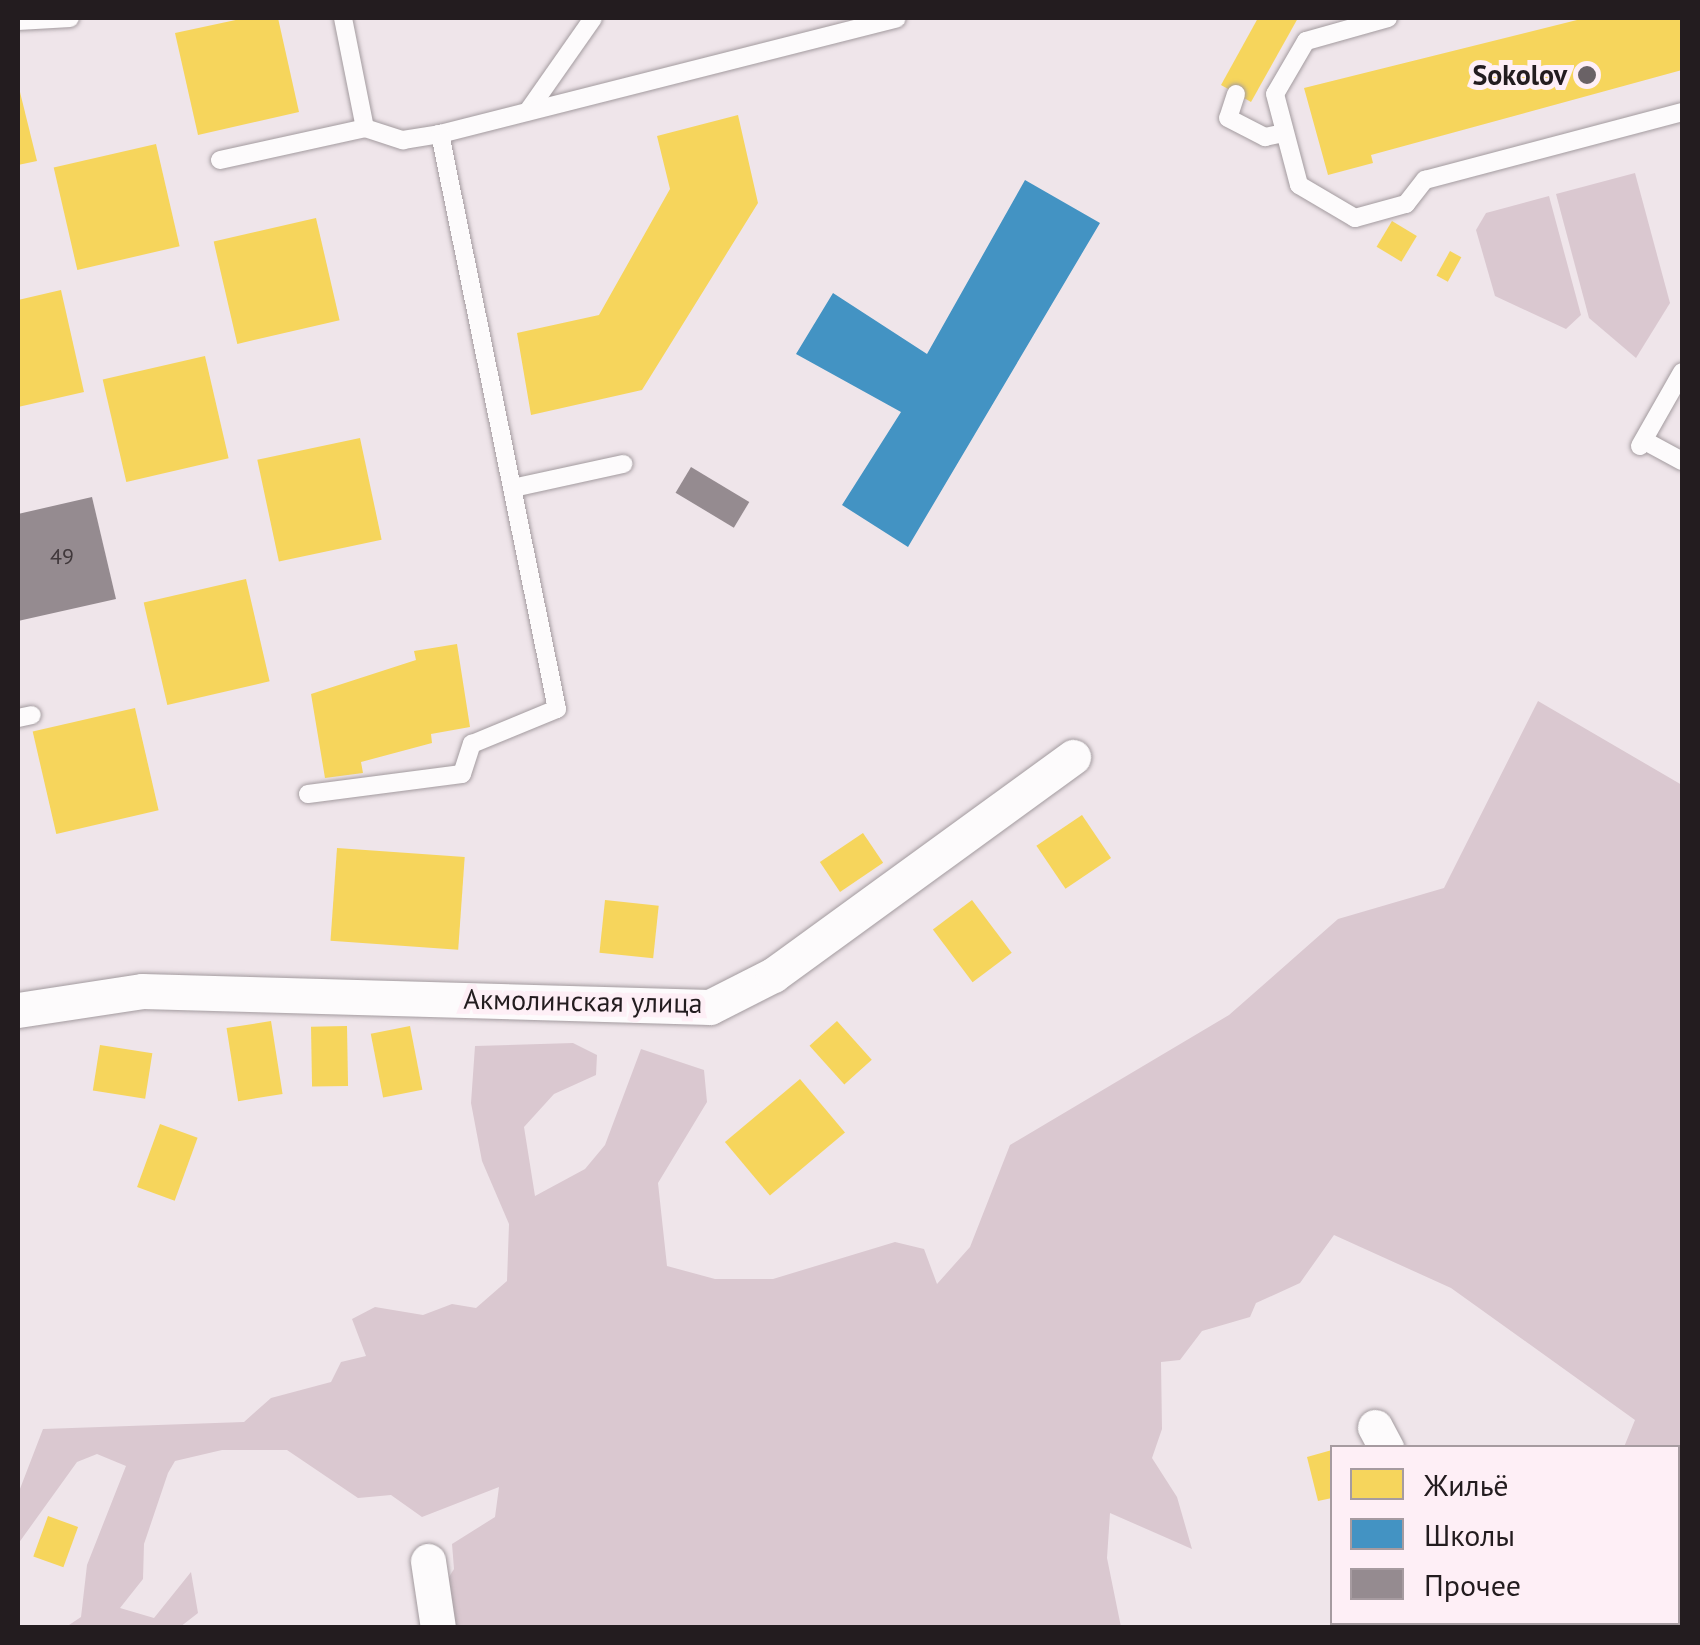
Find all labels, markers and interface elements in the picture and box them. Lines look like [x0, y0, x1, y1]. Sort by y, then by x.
place label: Sokolov [1472, 58, 1567, 92]
marker: Sokolov [1576, 64, 1598, 86]
house number: 49 [50, 544, 74, 570]
street label: Акмолинская улица [463, 982, 703, 1020]
legend [1330, 1445, 1680, 1625]
text: Жильё [1424, 1465, 1508, 1504]
text: Школы [1424, 1515, 1515, 1554]
text: Прочее [1424, 1565, 1521, 1604]

